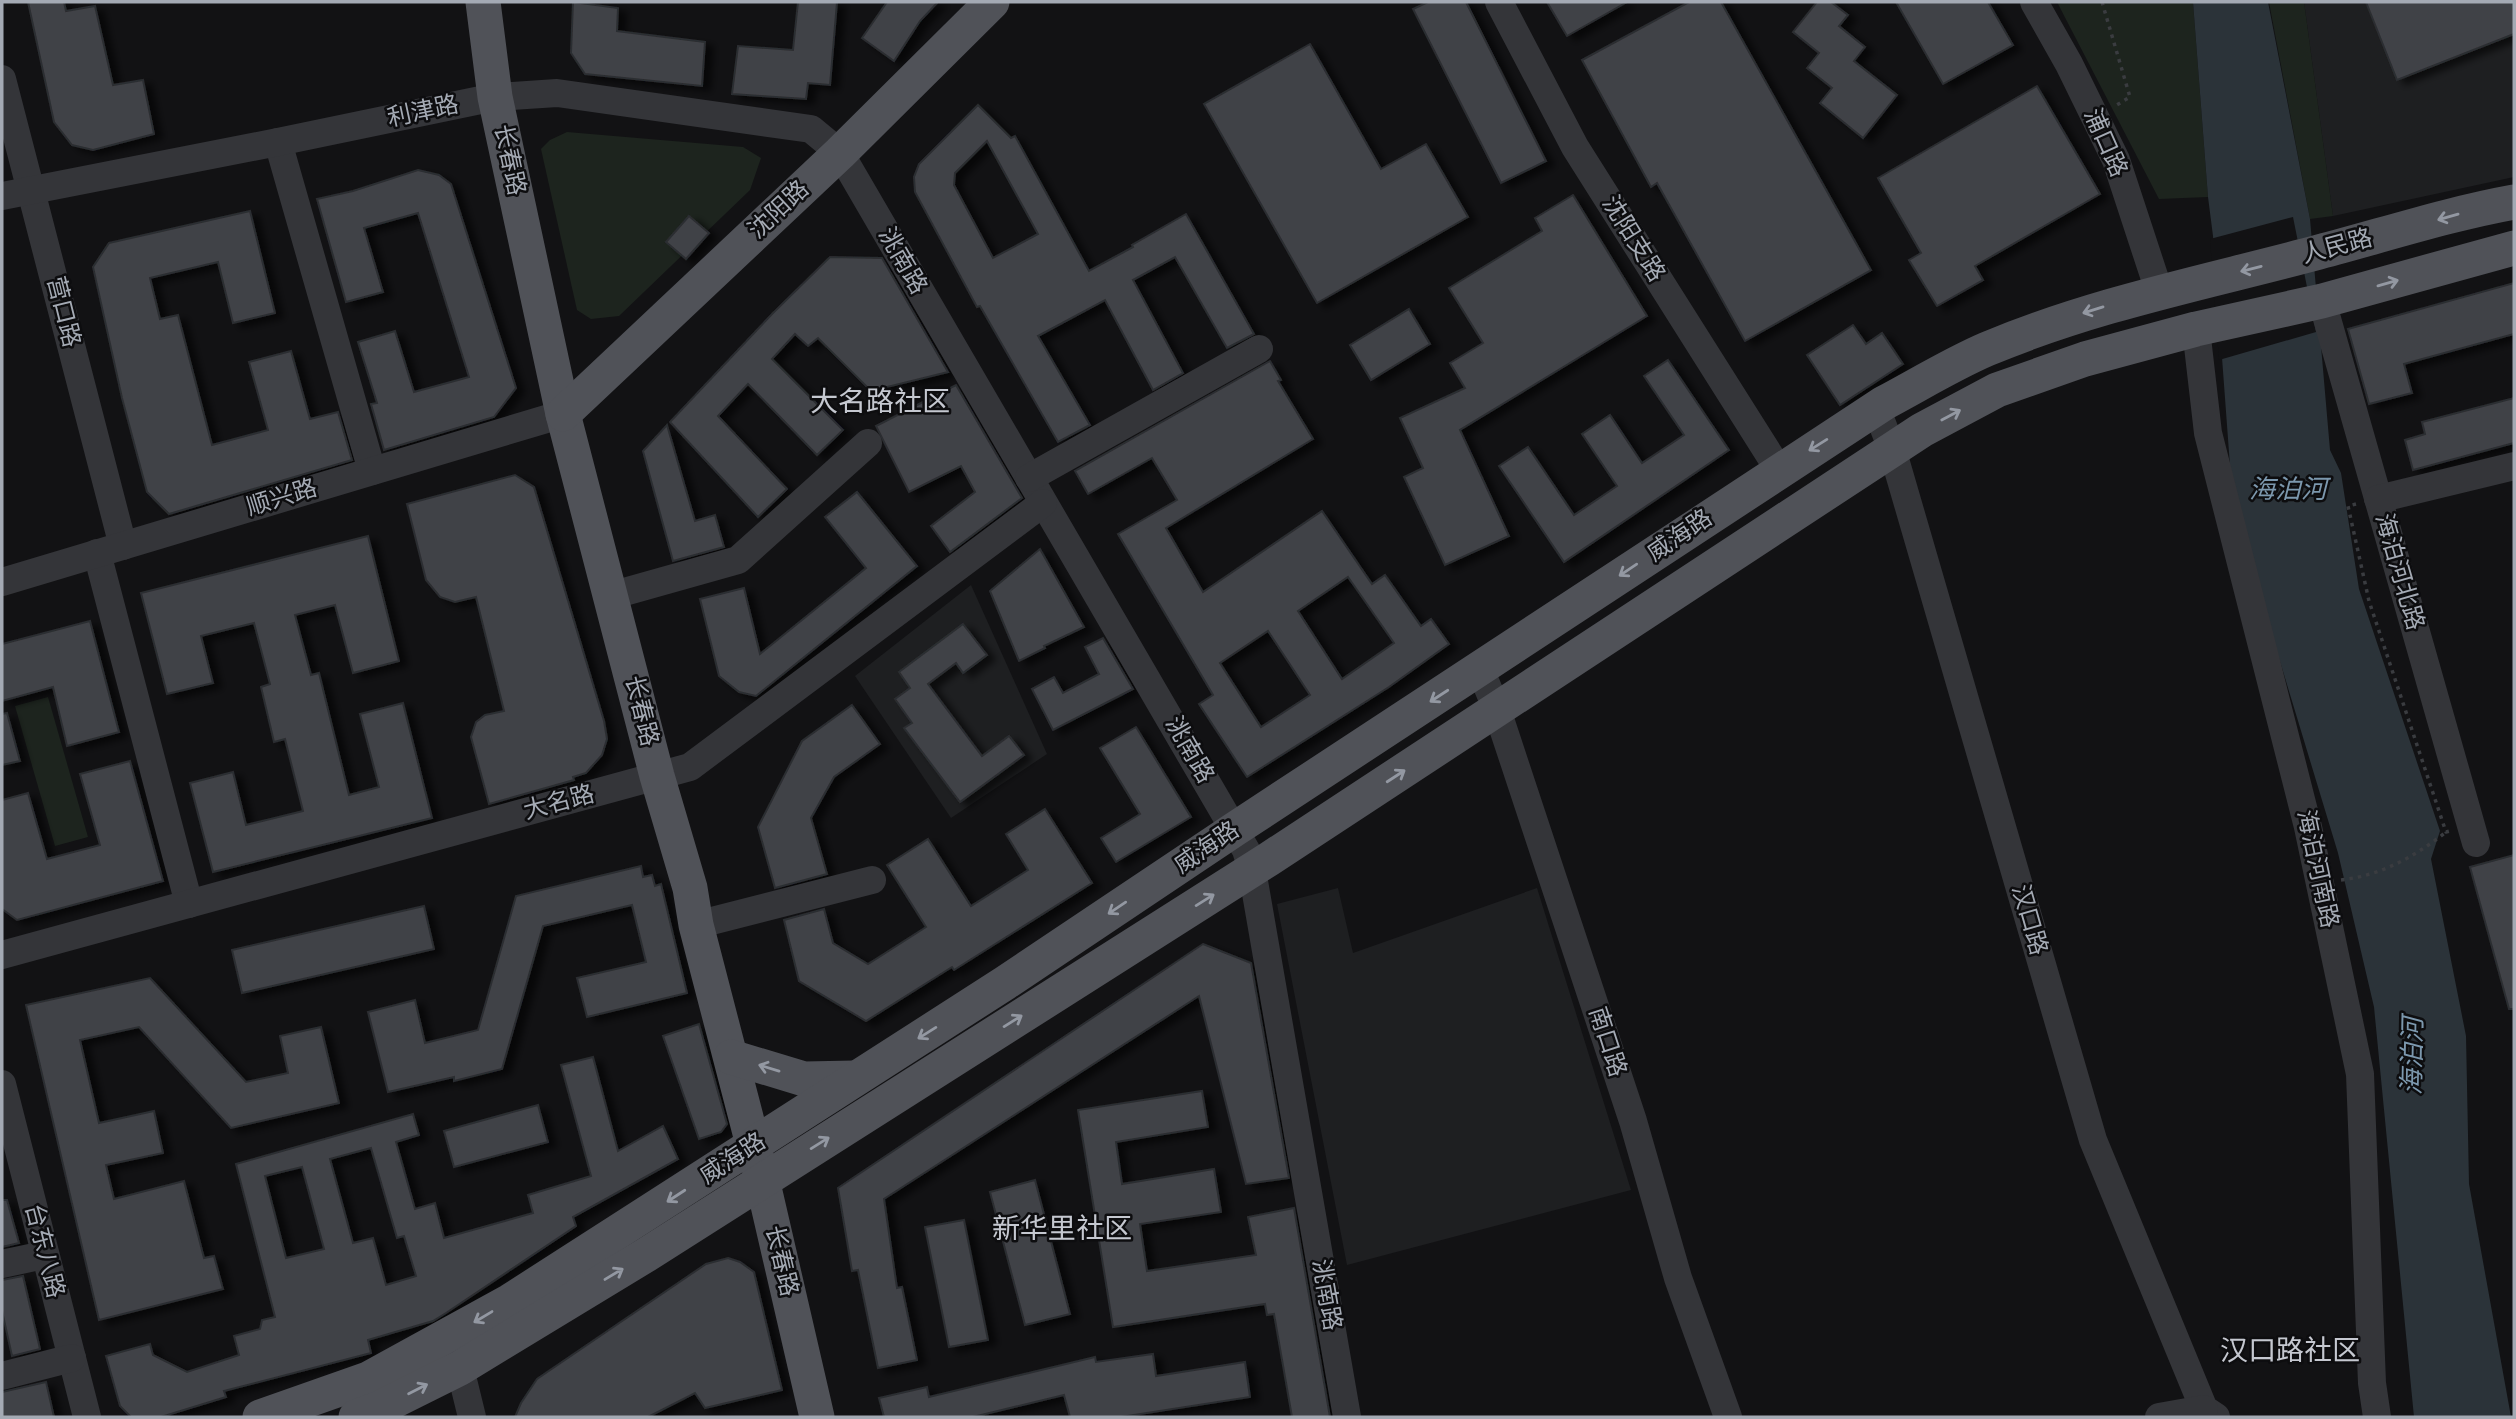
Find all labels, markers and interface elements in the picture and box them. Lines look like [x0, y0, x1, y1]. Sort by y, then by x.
street label: 利津路 [385, 91, 461, 131]
street label: 浦口路 [2079, 104, 2132, 181]
street label: 长春路 [490, 122, 530, 198]
street label: 沈阳路 [743, 175, 814, 243]
street label: 沈阳支路 [1597, 191, 1670, 286]
one-way arrow [2437, 211, 2459, 224]
street label: 洮南路 [874, 223, 932, 298]
street label: 人民路 [2299, 224, 2375, 268]
one-way arrow [2240, 263, 2263, 276]
street label: 营口路 [43, 274, 85, 350]
one-way arrow [2377, 275, 2399, 288]
one-way arrow [2082, 305, 2104, 318]
district label: 大名路社区 [810, 387, 950, 417]
one-way arrow [1940, 407, 1961, 421]
one-way arrow [1809, 437, 1828, 452]
street label: 顺兴路 [243, 474, 320, 520]
water label: 海泊河 [2249, 476, 2332, 503]
street label: 威海路 [1642, 504, 1717, 566]
street label: 海泊河北路 [2371, 510, 2429, 633]
one-way arrow [1619, 564, 1639, 578]
street label: 长春路 [621, 673, 663, 749]
one-way arrow [1430, 689, 1449, 703]
street label: 洮南路 [1161, 712, 1219, 787]
one-way arrow [1386, 769, 1405, 783]
street label: 大名路 [521, 780, 597, 824]
street label: 海泊河南路 [2293, 807, 2343, 930]
street label: 威海路 [1169, 816, 1244, 878]
street label: 汉口路 [2008, 882, 2052, 958]
one-way arrow [1195, 893, 1214, 907]
one-way arrow [1108, 901, 1127, 915]
street label: 南口路 [1584, 1003, 1631, 1080]
water label: 海泊河 [2398, 1012, 2427, 1095]
one-way arrow [1002, 1014, 1022, 1028]
one-way arrow [918, 1025, 937, 1040]
one-way arrow [758, 1061, 780, 1074]
street label: 威海路 [695, 1128, 770, 1189]
one-way arrow [810, 1135, 829, 1150]
one-way arrow [667, 1189, 686, 1203]
street label: 台东八路 [21, 1201, 69, 1300]
district label: 新华里社区 [992, 1214, 1132, 1244]
street label: 长春路 [761, 1223, 803, 1299]
street label: 洮南路 [1308, 1257, 1346, 1333]
one-way arrow [604, 1267, 624, 1281]
one-way arrow [474, 1310, 494, 1324]
district label: 汉口路社区 [2220, 1336, 2360, 1366]
one-way arrow [407, 1381, 428, 1395]

